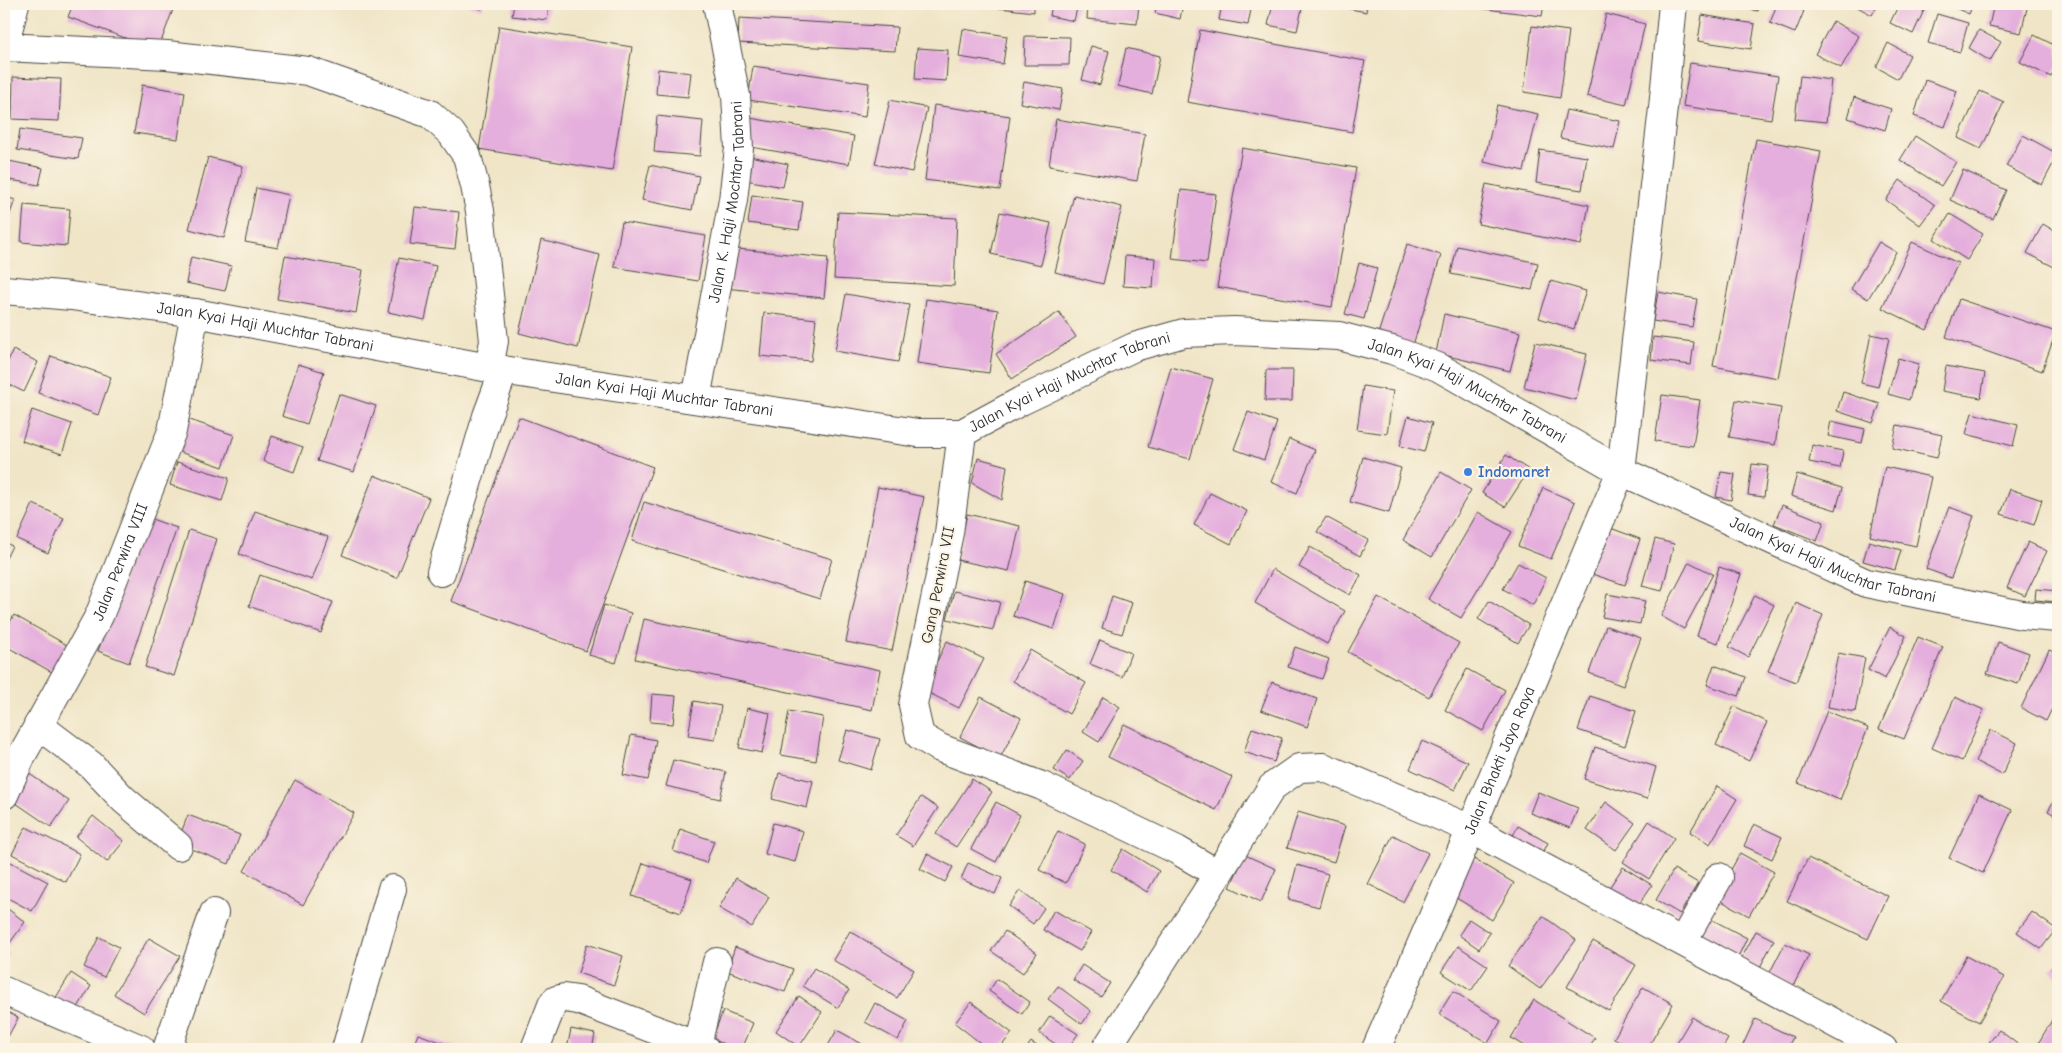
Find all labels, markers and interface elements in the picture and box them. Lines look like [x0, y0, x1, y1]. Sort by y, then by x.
street label: Jalan K. Haji Mochtar Tabrani [705, 100, 748, 304]
street label: Jalan Kyai Haji Muchtar Tabrani [156, 299, 375, 355]
street label: Jalan Kyai Haji Muchtar Tabrani [966, 328, 1172, 436]
street label: Jalan Kyai Haji Muchtar Tabrani [1366, 335, 1570, 447]
street label: Jalan Kyai Haji Muchtar Tabrani [554, 369, 775, 420]
place label: Indomaret [1478, 463, 1550, 481]
marker: Indomaret [1462, 466, 1474, 478]
street label: Jalan Perwira VIII [89, 501, 152, 624]
street label: Jalan Kyai Haji Muchtar Tabrani [1727, 513, 1938, 606]
street label: Gang Perwira VII [918, 525, 958, 645]
street label: Jalan Bhakti Jaya Raya [1461, 684, 1539, 837]

